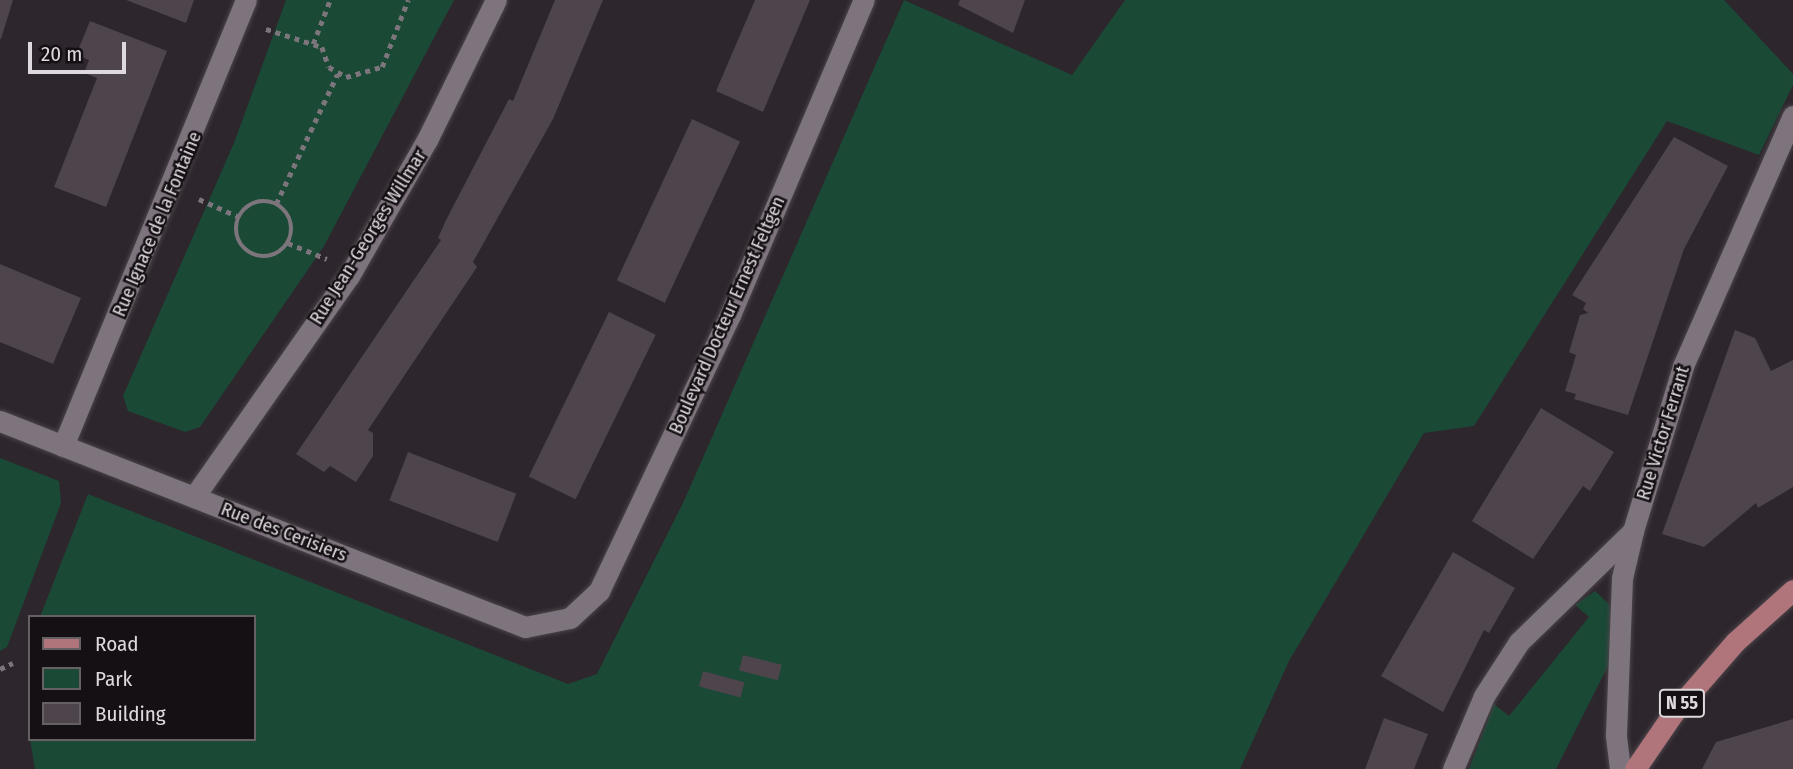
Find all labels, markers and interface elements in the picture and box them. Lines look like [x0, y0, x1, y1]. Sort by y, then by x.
scale bar [32, 28, 130, 72]
text: 20 m [41, 41, 82, 67]
street label: Rue Ignace de la Fontaine [108, 128, 206, 320]
street label: Rue Jean-Georges Willmar [305, 145, 431, 329]
street label: Boulevard Docteur Ernest Feltgen [664, 193, 790, 437]
street label: Rue Victor Ferrant [1632, 363, 1694, 503]
street label: Rue des Cerisiers [218, 498, 350, 566]
legend [28, 615, 256, 741]
text: Road [95, 631, 139, 657]
text: Park [95, 666, 132, 692]
road number: N 55 [1658, 688, 1706, 718]
text: Building [95, 701, 166, 727]

